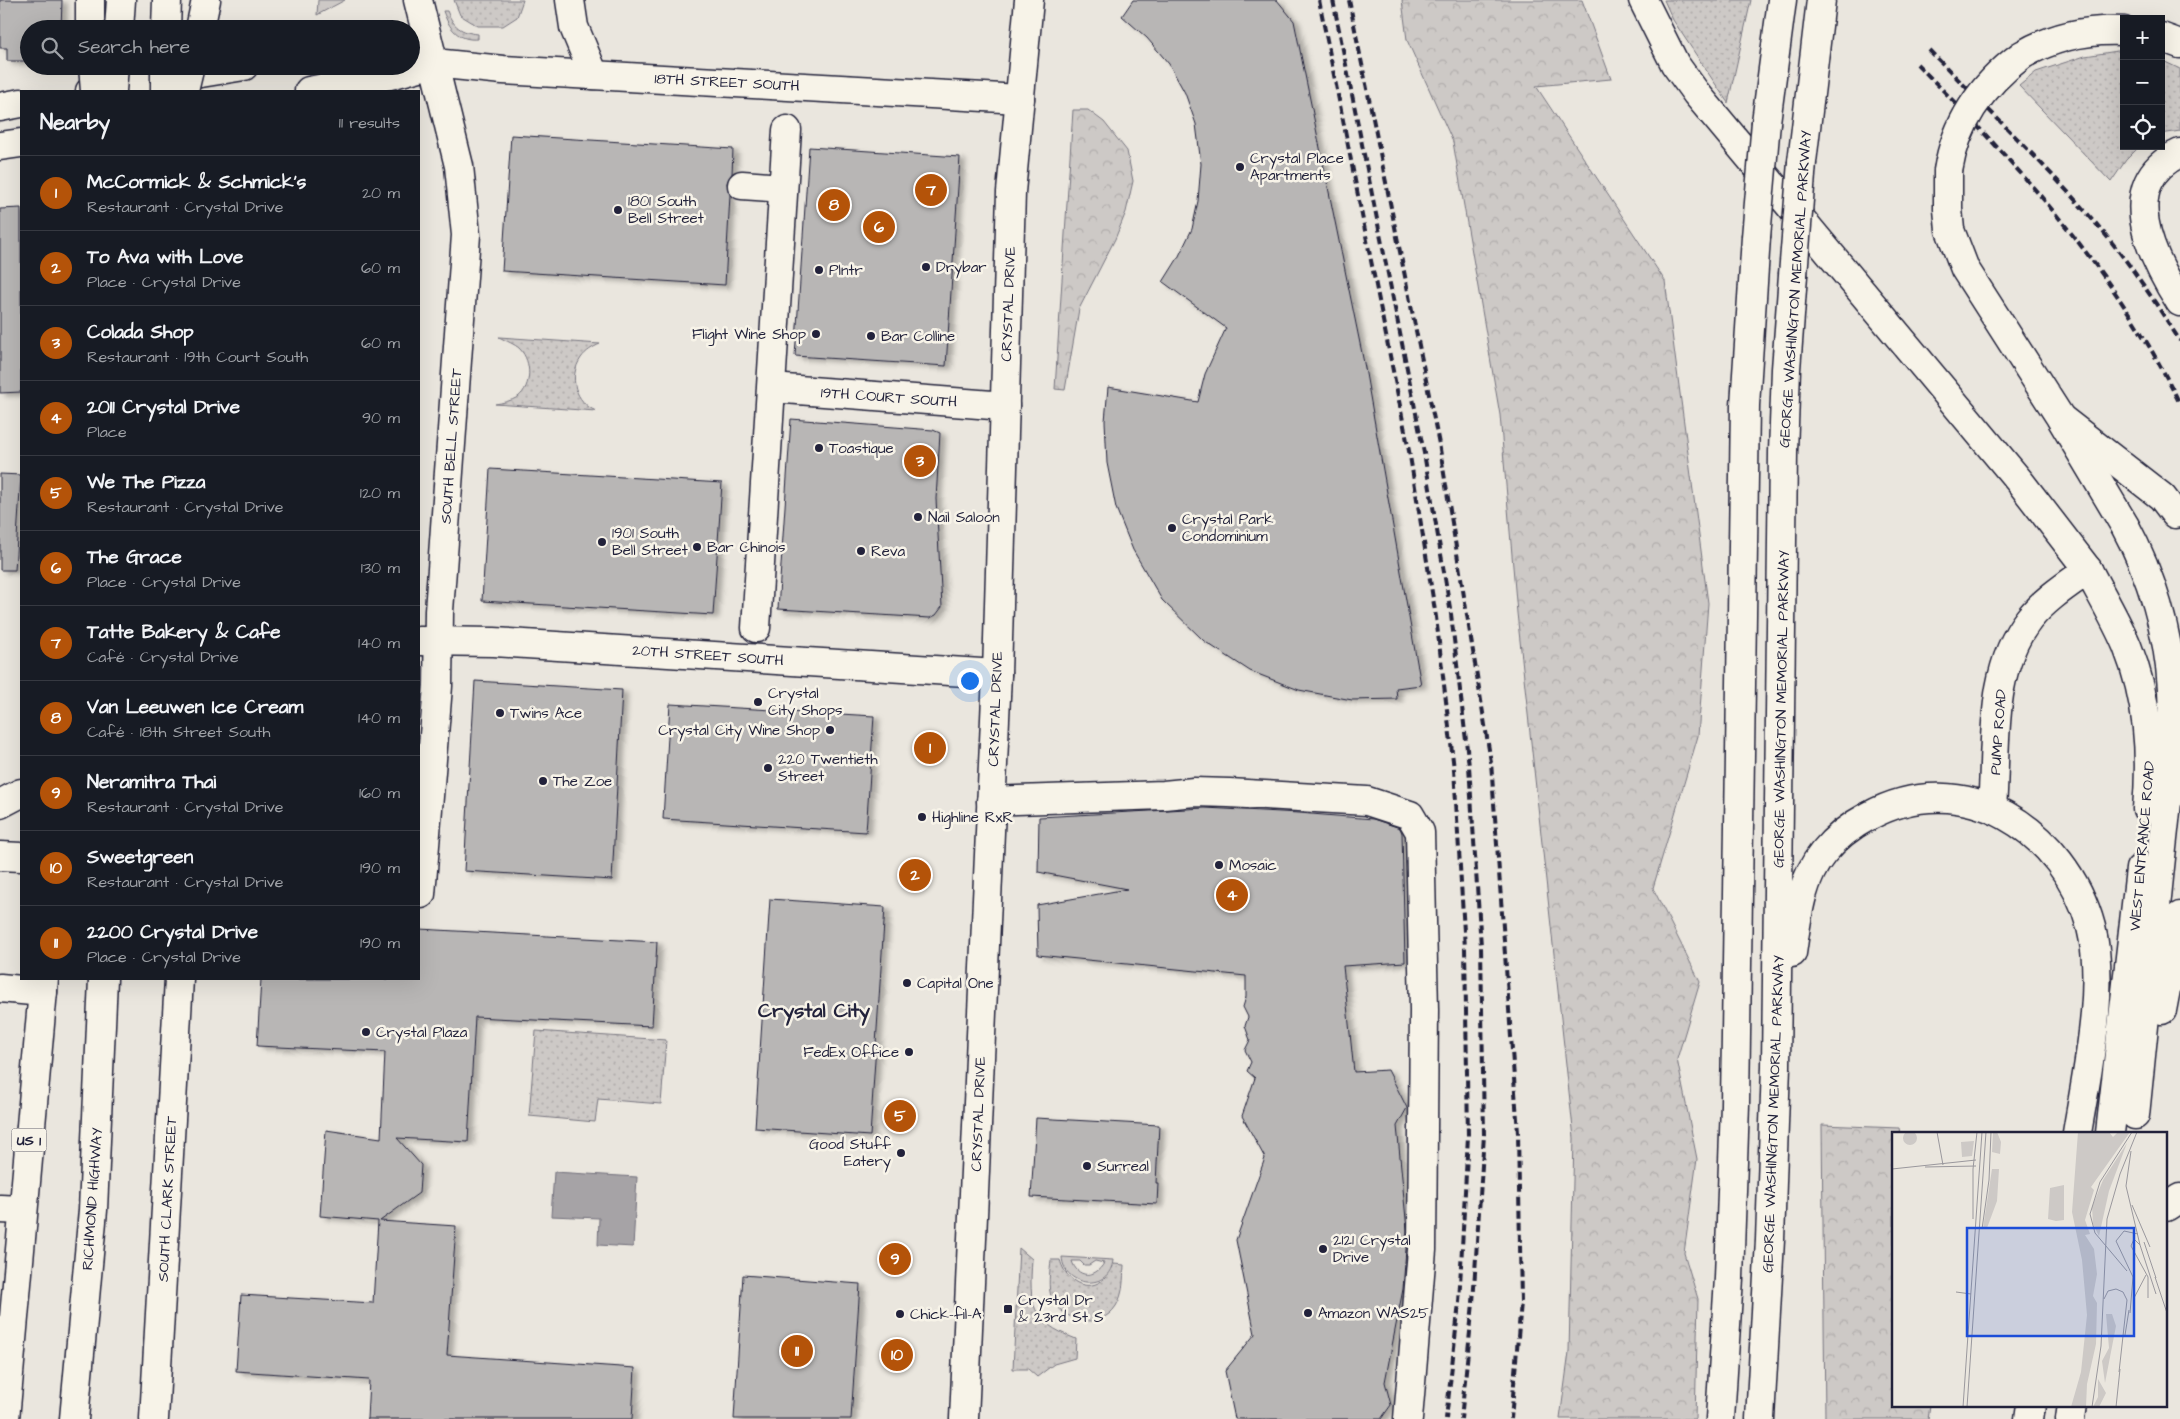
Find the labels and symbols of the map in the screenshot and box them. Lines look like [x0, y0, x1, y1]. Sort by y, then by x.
street label: 18TH STREET SOUTH [654, 68, 800, 97]
street label: GEORGE WASHINGTON MEMORIAL PARKWAY [1774, 130, 1817, 448]
place label: Crystal Place Apartments [1250, 148, 1344, 186]
marker: Crystal Place Apartments [1234, 161, 1246, 173]
pin: 7 [915, 171, 947, 209]
pin: 8 [818, 186, 850, 224]
place label: 1801 South Bell Street [628, 191, 704, 229]
marker: 1801 South Bell Street [612, 204, 624, 216]
pin: 6 [863, 208, 895, 246]
street label: CRYSTAL DRIVE [996, 246, 1021, 362]
place label: Drybar [936, 257, 987, 279]
place label: Plntr [829, 260, 863, 281]
marker: Drybar [920, 261, 932, 273]
marker: Plntr [813, 264, 825, 276]
place label: Flight Wine Shop [692, 324, 806, 346]
place label: Bar Colline [881, 326, 955, 347]
marker: Flight Wine Shop [810, 328, 822, 340]
marker: Bar Colline [865, 330, 877, 342]
street label: SOUTH BELL STREET [436, 367, 467, 524]
street label: 19TH COURT SOUTH [820, 382, 958, 413]
place label: Toastique [829, 438, 894, 459]
marker: Toastique [813, 442, 825, 454]
pin: 3 [904, 442, 936, 480]
place label: Nail Saloon [928, 507, 1000, 528]
place label: Crystal Park Condominium [1182, 509, 1273, 547]
marker: Nail Saloon [912, 511, 924, 523]
marker: Crystal Park Condominium [1166, 522, 1178, 534]
place label: 1901 South Bell Street [612, 523, 688, 561]
marker: 1901 South Bell Street [596, 536, 608, 548]
place label: Bar Chinois [707, 537, 786, 558]
marker: Bar Chinois [691, 541, 703, 553]
place label: Reva [871, 541, 906, 562]
marker: Reva [855, 545, 867, 557]
street label: GEORGE WASHINGTON MEMORIAL PARKWAY [1768, 550, 1795, 868]
street label: 20TH STREET SOUTH [632, 640, 784, 671]
street label: CRYSTAL DRIVE [983, 651, 1008, 767]
your location [957, 668, 983, 694]
place label: Crystal City Shops [768, 683, 843, 722]
street label: PUMP ROAD [1985, 688, 2012, 776]
marker: Crystal City Shops [752, 696, 764, 708]
place label: Twins Ace [510, 703, 582, 724]
marker: Twins Ace [494, 707, 506, 719]
place label: Crystal City Wine Shop [658, 720, 820, 742]
marker: Crystal City Wine Shop [824, 724, 836, 736]
pin: 1 [914, 729, 946, 767]
place label: 220 Twentieth Street [778, 749, 878, 787]
street label: WEST ENTRANCE ROAD [2125, 760, 2160, 932]
marker: 220 Twentieth Street [762, 762, 774, 774]
place label: The Zoe [553, 771, 612, 792]
marker: The Zoe [537, 775, 549, 787]
place label: Highline RxR [932, 807, 1013, 829]
marker: Highline RxR [916, 811, 928, 823]
place label: Mosaic [1229, 855, 1277, 876]
pin: 2 [899, 856, 931, 894]
marker: Mosaic [1213, 859, 1225, 871]
pin: 4 [1216, 876, 1248, 914]
street label: GEORGE WASHINGTON MEMORIAL PARKWAY [1757, 955, 1790, 1273]
place label: Capital One [917, 973, 994, 994]
marker: Capital One [901, 977, 913, 989]
district label: Crystal City [758, 997, 870, 1026]
place label: Crystal Plaza [376, 1022, 468, 1044]
marker: Crystal Plaza [360, 1026, 372, 1038]
place label: FedEx Office [803, 1042, 899, 1063]
marker: FedEx Office [903, 1046, 915, 1058]
street label: CRYSTAL DRIVE [966, 1056, 991, 1172]
pin: 5 [884, 1097, 916, 1135]
street label: SOUTH CLARK STREET [153, 1115, 182, 1282]
street label: RICHMOND HIGHWAY [77, 1127, 108, 1271]
road number: US 1 [12, 1128, 46, 1152]
inset map [1892, 1132, 2168, 1406]
place label: Good Stuff Eatery [809, 1134, 891, 1173]
marker: Good Stuff Eatery [895, 1147, 907, 1159]
place label: Surreal [1097, 1156, 1149, 1177]
marker: Surreal [1081, 1160, 1093, 1172]
place label: 2121 Crystal Drive [1333, 1230, 1411, 1268]
pin: 9 [879, 1240, 911, 1278]
marker: 2121 Crystal Drive [1317, 1243, 1329, 1255]
place label: Crystal Dr & 23rd St S [1018, 1290, 1104, 1328]
marker: Crystal Dr & 23rd St S [1002, 1303, 1014, 1315]
place label: Amazon WAS25 [1318, 1303, 1429, 1324]
place label: Chick-fil-A [910, 1304, 982, 1325]
marker: Amazon WAS25 [1302, 1307, 1314, 1319]
marker: Chick-fil-A [894, 1308, 906, 1320]
pin: 11 [781, 1332, 813, 1370]
pin: 10 [881, 1336, 913, 1374]

